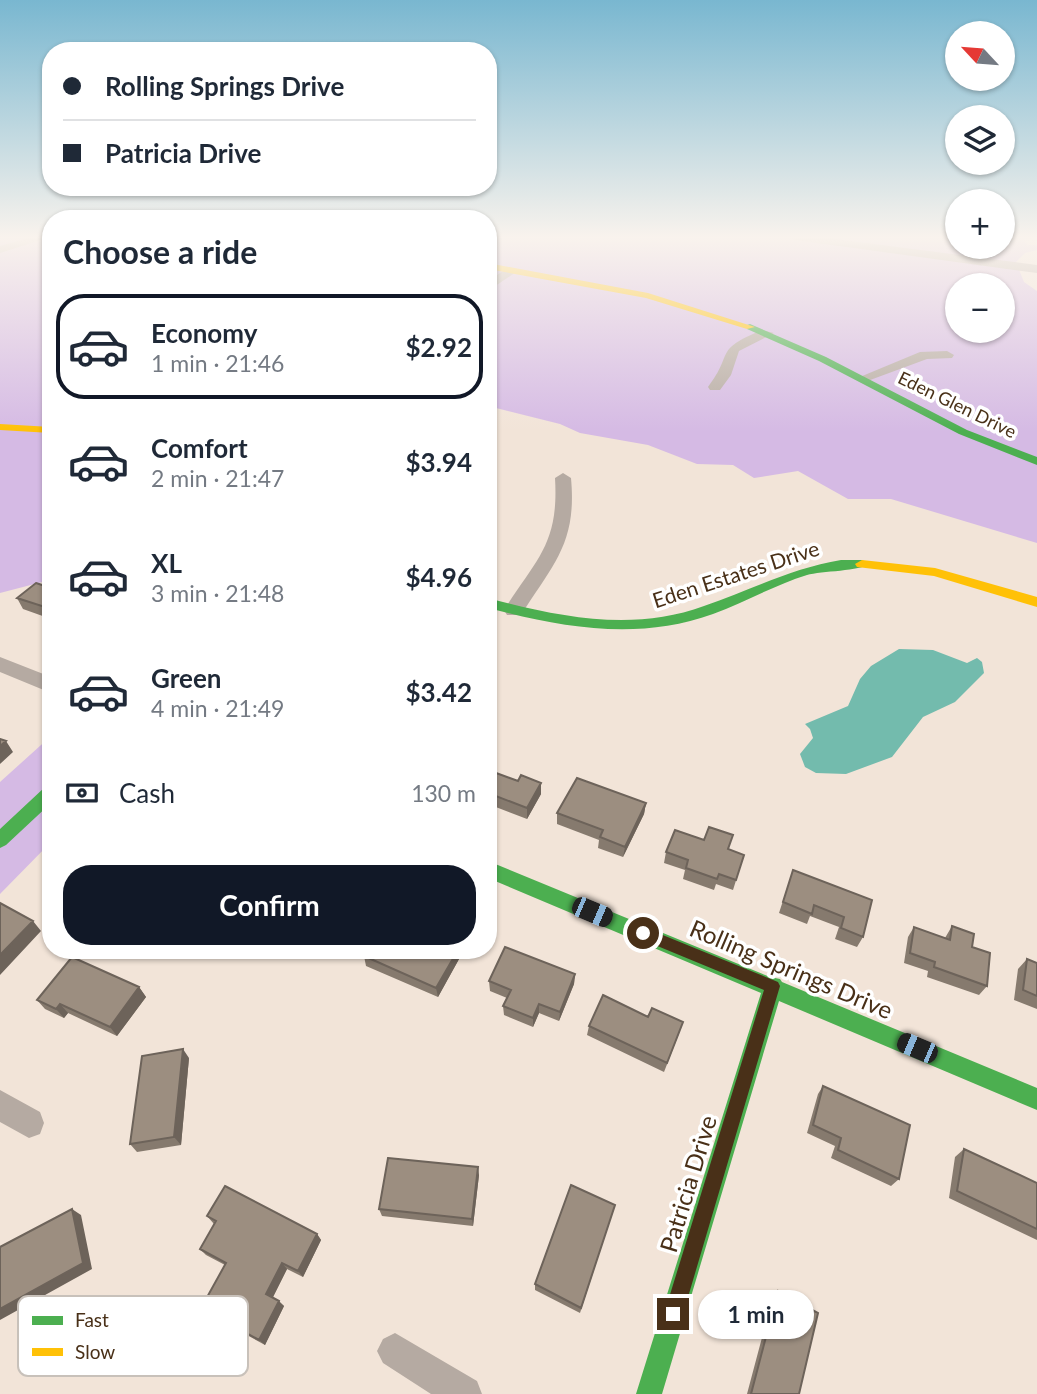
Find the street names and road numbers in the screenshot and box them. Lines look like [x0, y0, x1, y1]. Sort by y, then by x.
street label: Eden Glen Drive [895, 366, 1020, 442]
street label: Eden Estates Drive [649, 535, 822, 612]
street label: Rolling Springs Drive [686, 913, 897, 1024]
street label: Patricia Drive [653, 1112, 722, 1255]

